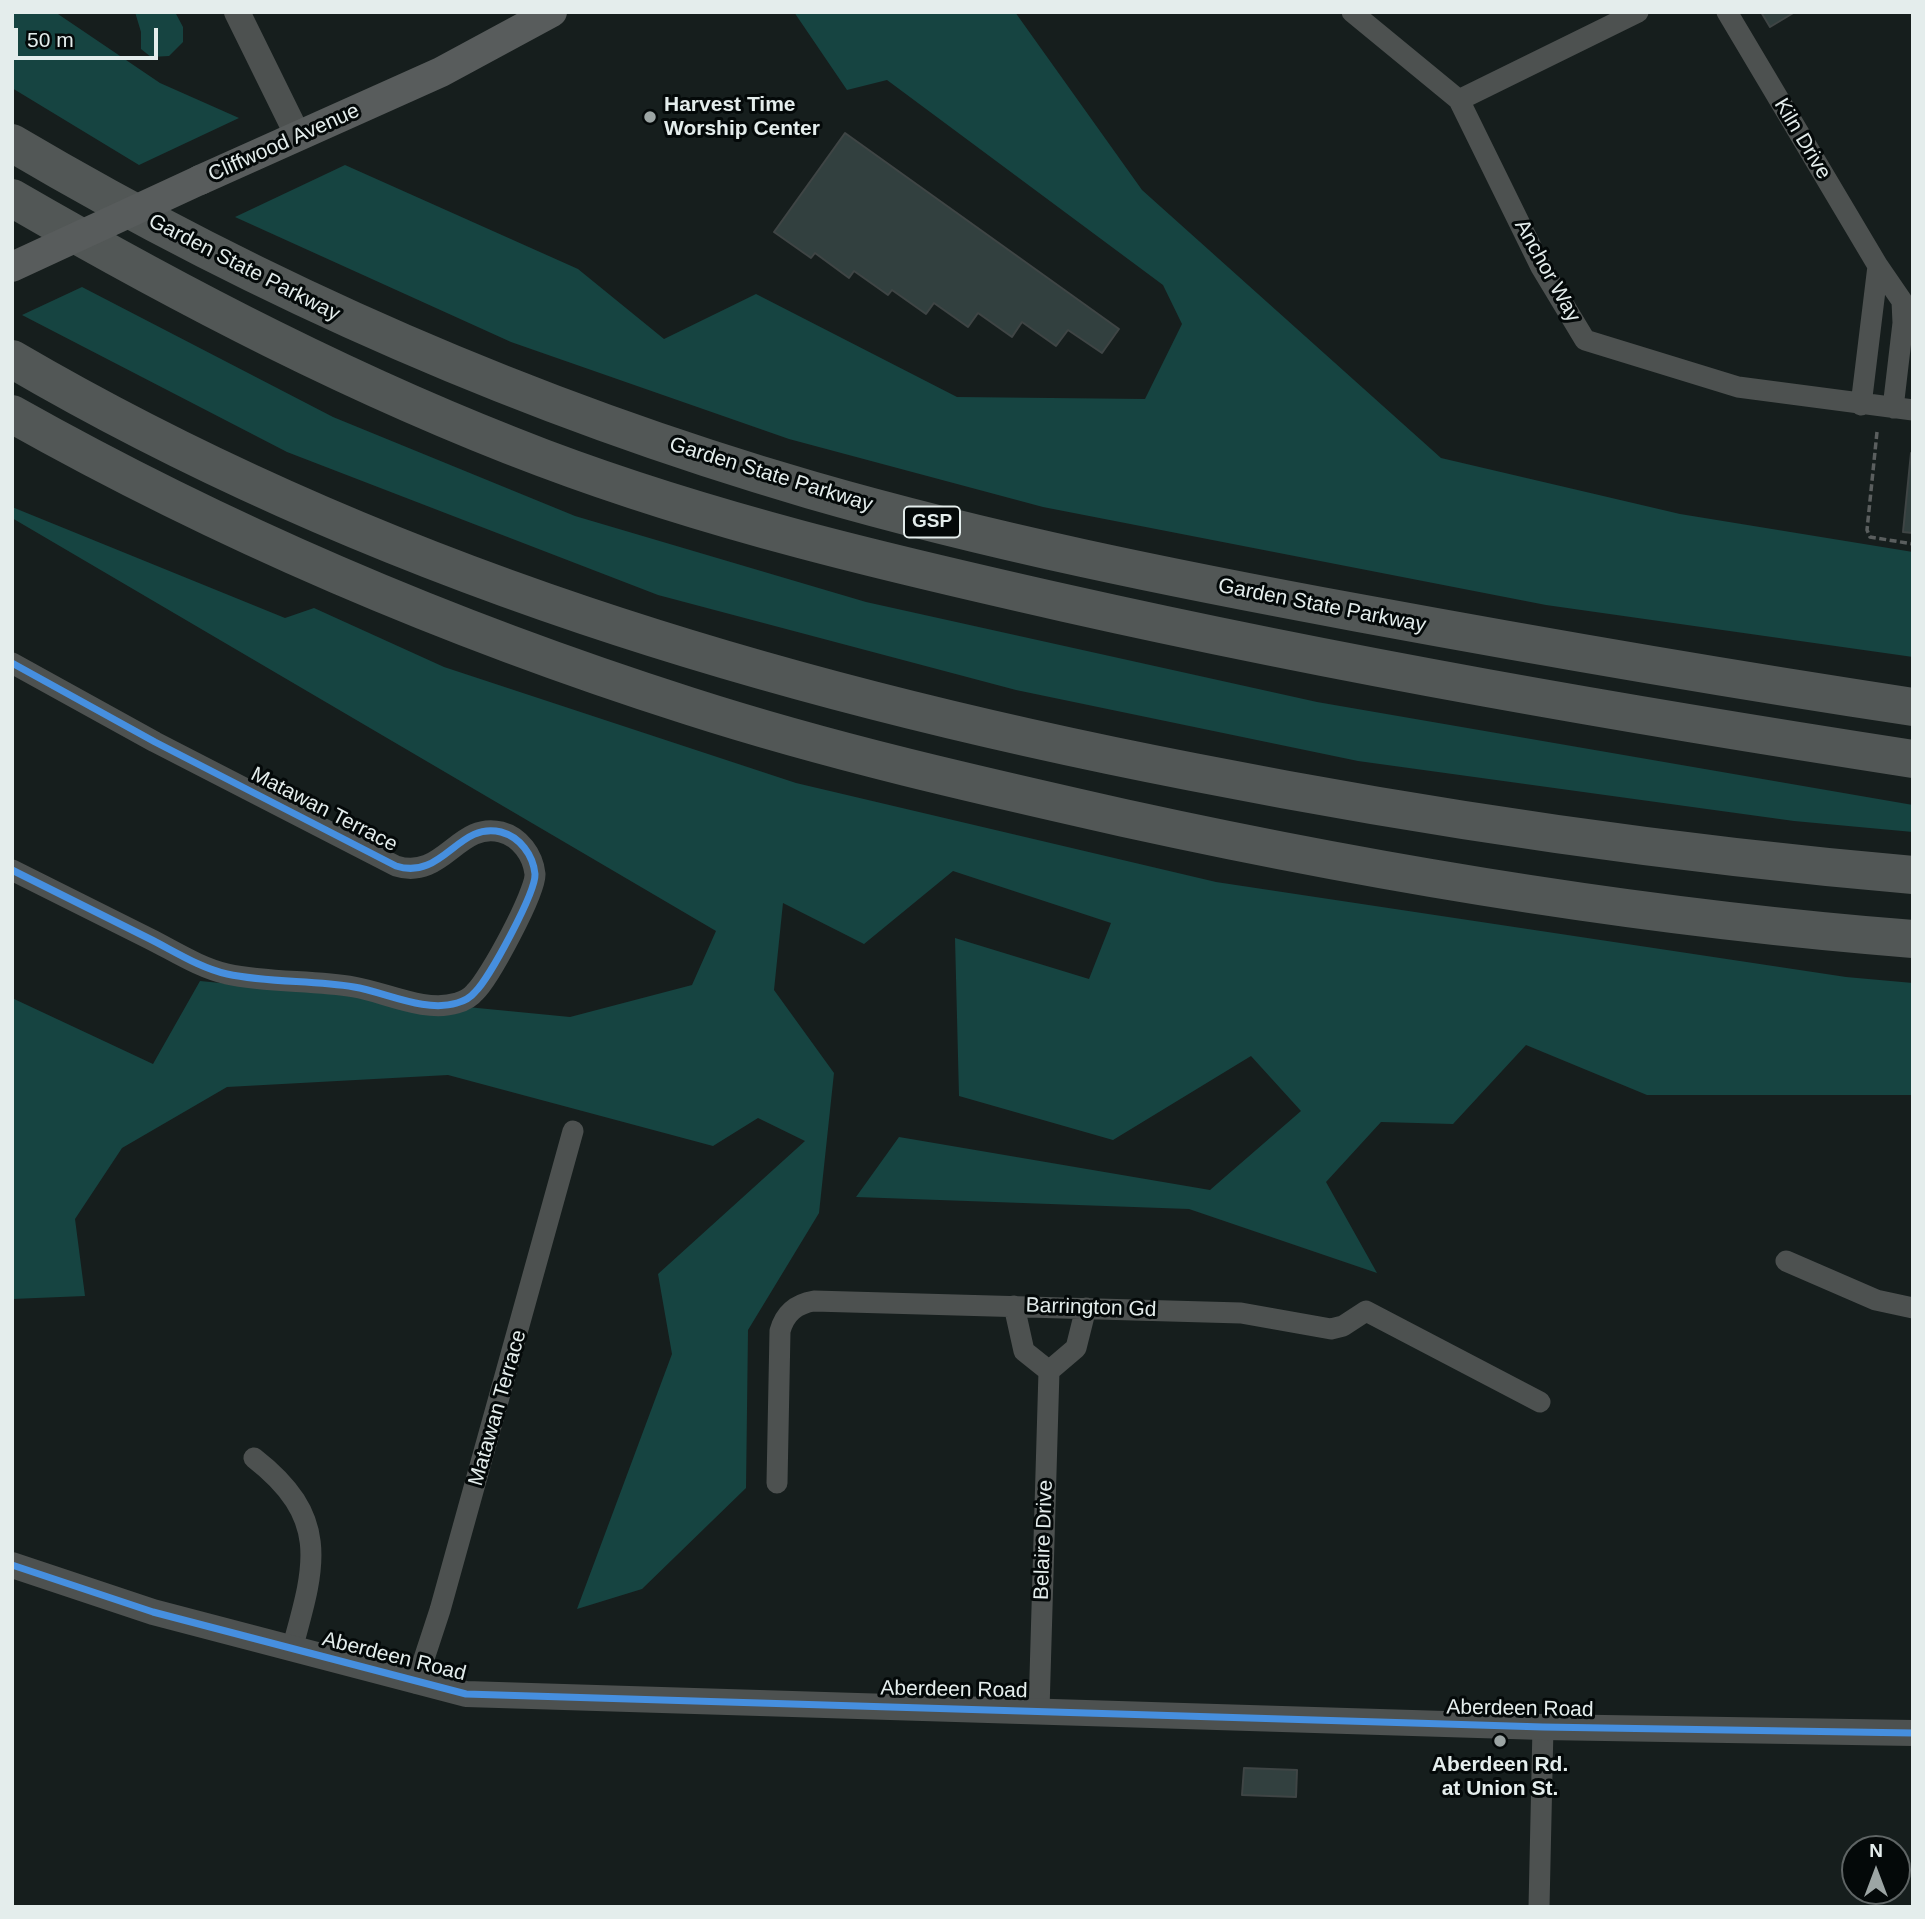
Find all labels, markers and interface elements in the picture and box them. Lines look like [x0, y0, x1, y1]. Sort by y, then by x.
scale bar [18, 14, 161, 58]
text: 50 m [27, 28, 74, 51]
place label: Harvest Time Worship Center [664, 92, 820, 142]
street label: Kiln Drive [1768, 94, 1836, 184]
street label: Cliffwood Avenue [205, 98, 363, 188]
marker: Harvest Time Worship Center [642, 109, 658, 125]
street label: Garden State Parkway [144, 209, 344, 327]
street label: Anchor Way [1508, 215, 1586, 327]
street label: Garden State Parkway [666, 432, 876, 518]
road number: GSP [904, 506, 960, 538]
street label: Garden State Parkway [1216, 573, 1428, 639]
street label: Matawan Terrace [247, 762, 401, 858]
street label: Barrington Gd [1025, 1293, 1157, 1323]
street label: Matawan Terrace [464, 1327, 532, 1489]
street label: Belaire Drive [1029, 1479, 1059, 1601]
street label: Aberdeen Road [320, 1627, 468, 1687]
street label: Aberdeen Road [880, 1676, 1028, 1704]
street label: Aberdeen Road [1446, 1695, 1594, 1723]
marker: Aberdeen Rd. at Union St. [1492, 1733, 1508, 1749]
place label: Aberdeen Rd. at Union St. [1432, 1752, 1568, 1802]
north arrow [1841, 1835, 1911, 1905]
text: N [1869, 1840, 1883, 1861]

